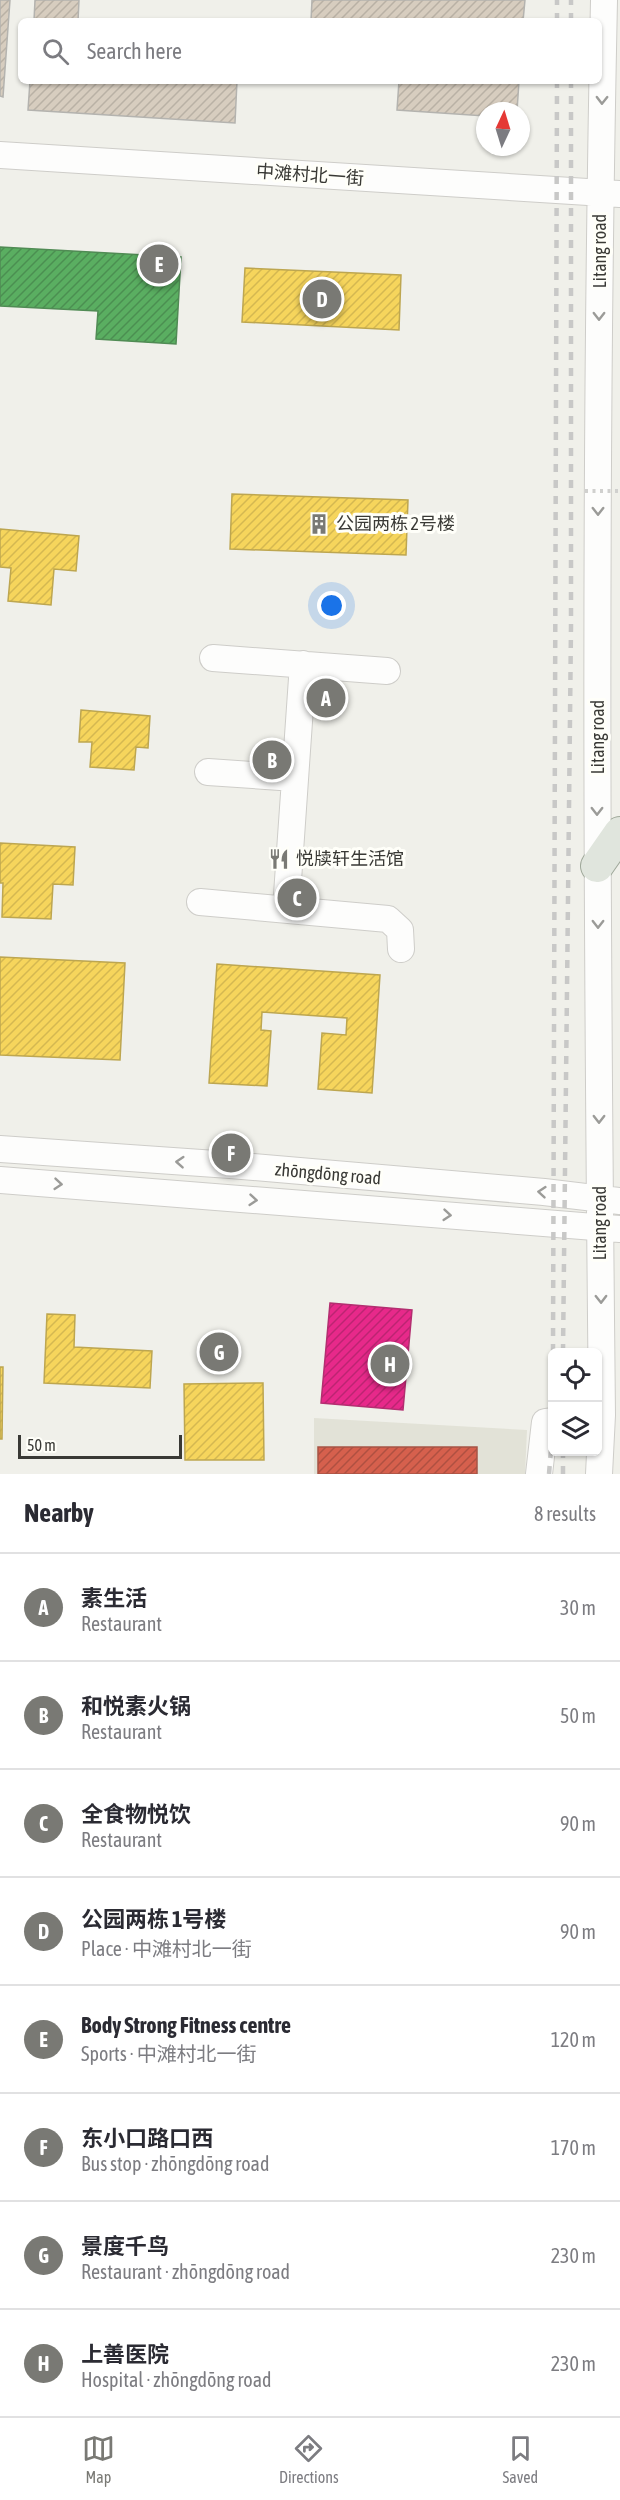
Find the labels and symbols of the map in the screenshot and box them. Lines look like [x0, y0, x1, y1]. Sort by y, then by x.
one-way arrow [595, 96, 608, 105]
north arrow [476, 102, 530, 156]
street label: 中滩村北一街 [255, 160, 365, 189]
street label: Litang road [589, 214, 610, 288]
pin: E [140, 242, 178, 286]
pin: D [302, 276, 342, 322]
one-way arrow [593, 312, 605, 321]
one-way arrow [592, 507, 604, 516]
building icon: 公园两栋 2号楼 [307, 512, 331, 536]
place label: 公园两栋 2号楼 [336, 513, 455, 534]
your location [317, 591, 346, 620]
pin: A [306, 676, 346, 720]
street label: Litang road [587, 700, 608, 774]
pin: B [252, 738, 292, 783]
one-way arrow [591, 807, 603, 816]
restaurant icon: 悦牍轩生活馆 [267, 847, 291, 871]
place label: 悦牍轩生活馆 [296, 848, 404, 869]
pin: C [278, 876, 316, 920]
one-way arrow [592, 920, 604, 929]
one-way arrow [593, 1115, 605, 1124]
pin: F [212, 1130, 250, 1176]
one-way arrow [175, 1155, 184, 1168]
street label: zhōngdōng road [274, 1158, 382, 1189]
one-way arrow [54, 1177, 63, 1190]
one-way arrow [537, 1186, 546, 1199]
street label: Litang road [589, 1186, 610, 1260]
one-way arrow [248, 1193, 257, 1206]
one-way arrow [443, 1208, 452, 1221]
one-way arrow [595, 1294, 607, 1303]
pin: G [200, 1330, 238, 1374]
pin: H [370, 1342, 410, 1386]
scale bar [18, 1432, 182, 1460]

